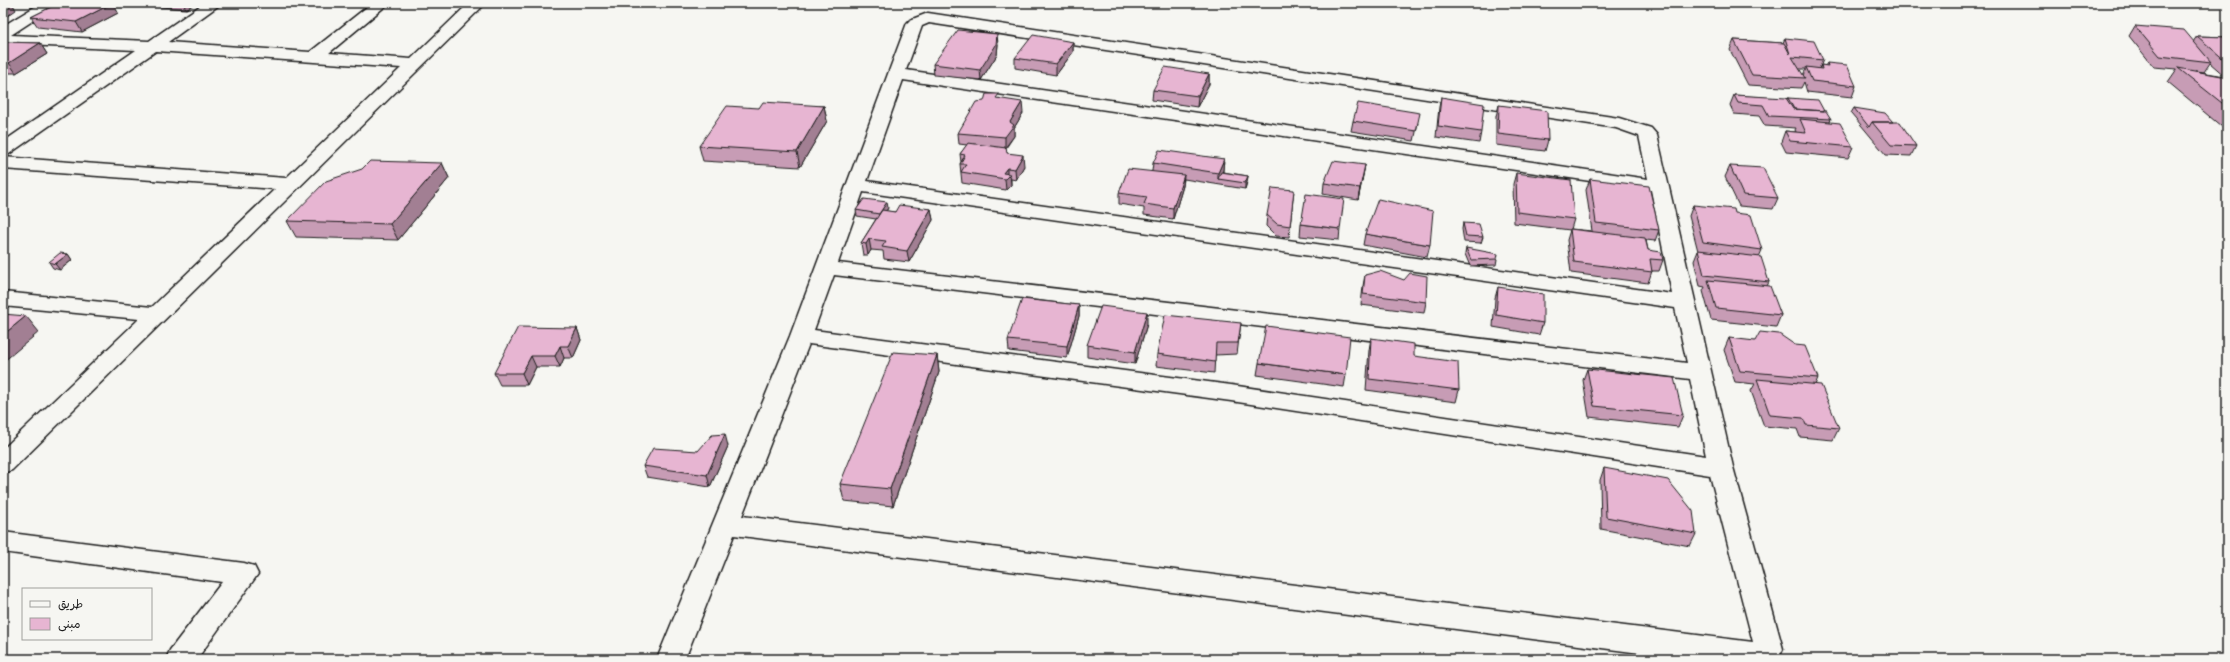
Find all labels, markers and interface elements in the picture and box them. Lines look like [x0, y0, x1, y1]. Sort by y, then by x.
legend [22, 588, 152, 640]
text: طريق [58, 595, 83, 611]
text: مبنى [58, 615, 81, 632]

